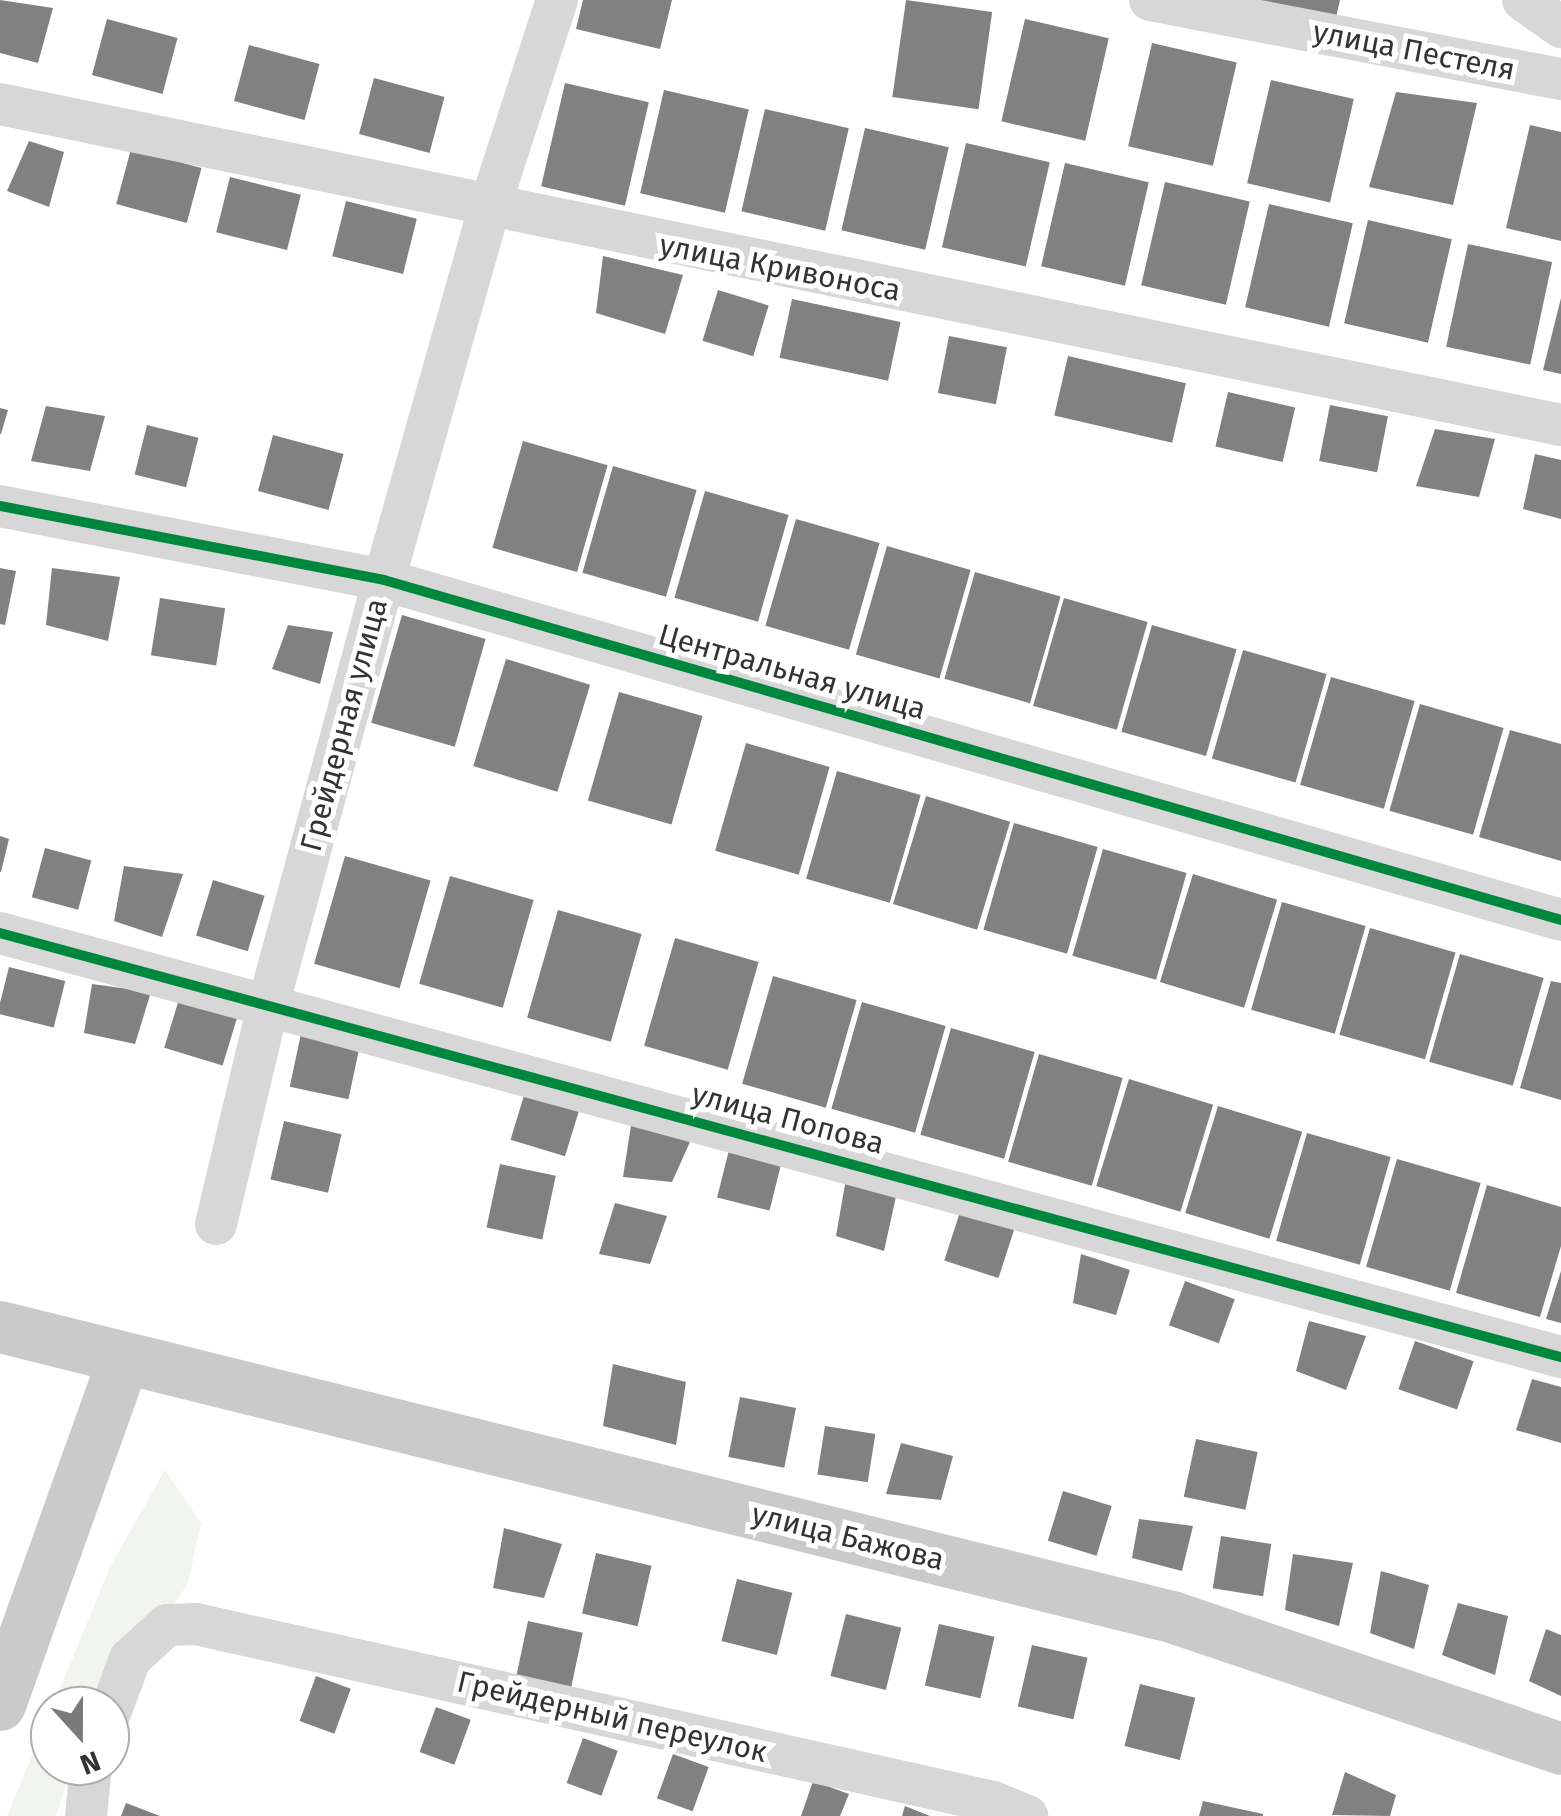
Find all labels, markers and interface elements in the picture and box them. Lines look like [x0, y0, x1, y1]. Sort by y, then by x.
street label: улица Пестеля [1310, 14, 1518, 88]
street label: улица Кривоноса [656, 227, 904, 309]
street label: Грейдерная улица [293, 595, 395, 855]
street label: Центральная улица [654, 617, 930, 727]
street label: улица Попова [688, 1076, 888, 1162]
street label: улица Бажова [748, 1496, 948, 1578]
street label: Грейдерный переулок [454, 1664, 770, 1770]
north arrow [30, 1686, 130, 1786]
text: N [76, 1744, 105, 1781]

